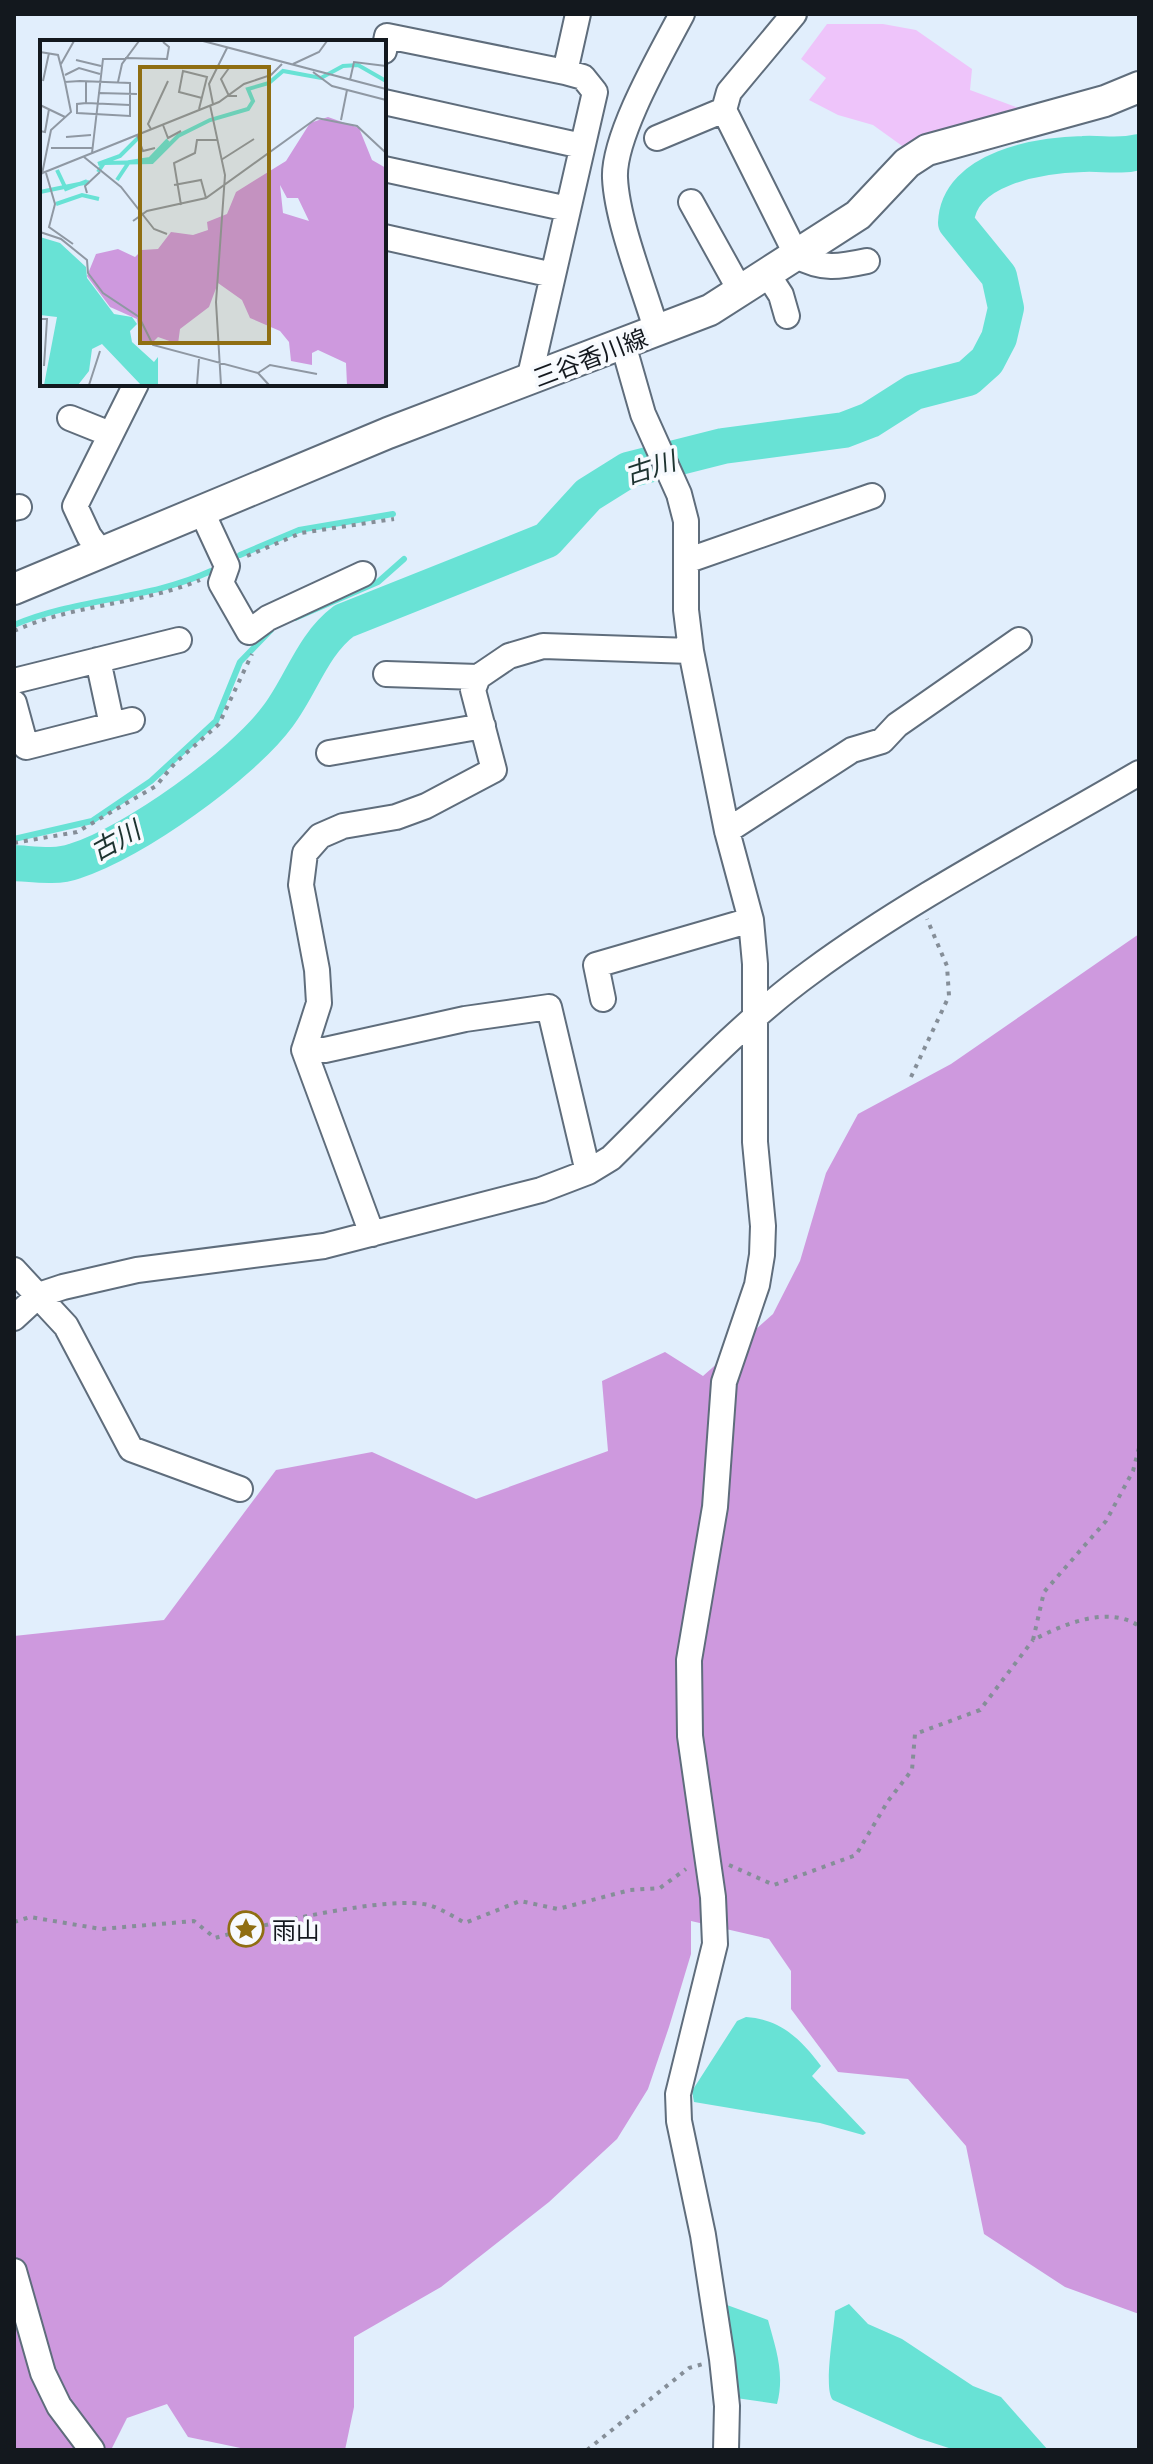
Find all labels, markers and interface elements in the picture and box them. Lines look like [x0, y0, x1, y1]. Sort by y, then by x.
inset map [40, 40, 386, 386]
street label: 三谷香川線 [528, 320, 652, 394]
water label: 古川 [620, 441, 683, 492]
water label: 古川 [84, 810, 149, 868]
place icon: 雨山 [227, 1910, 265, 1948]
place label: 雨山 [272, 1913, 320, 1946]

